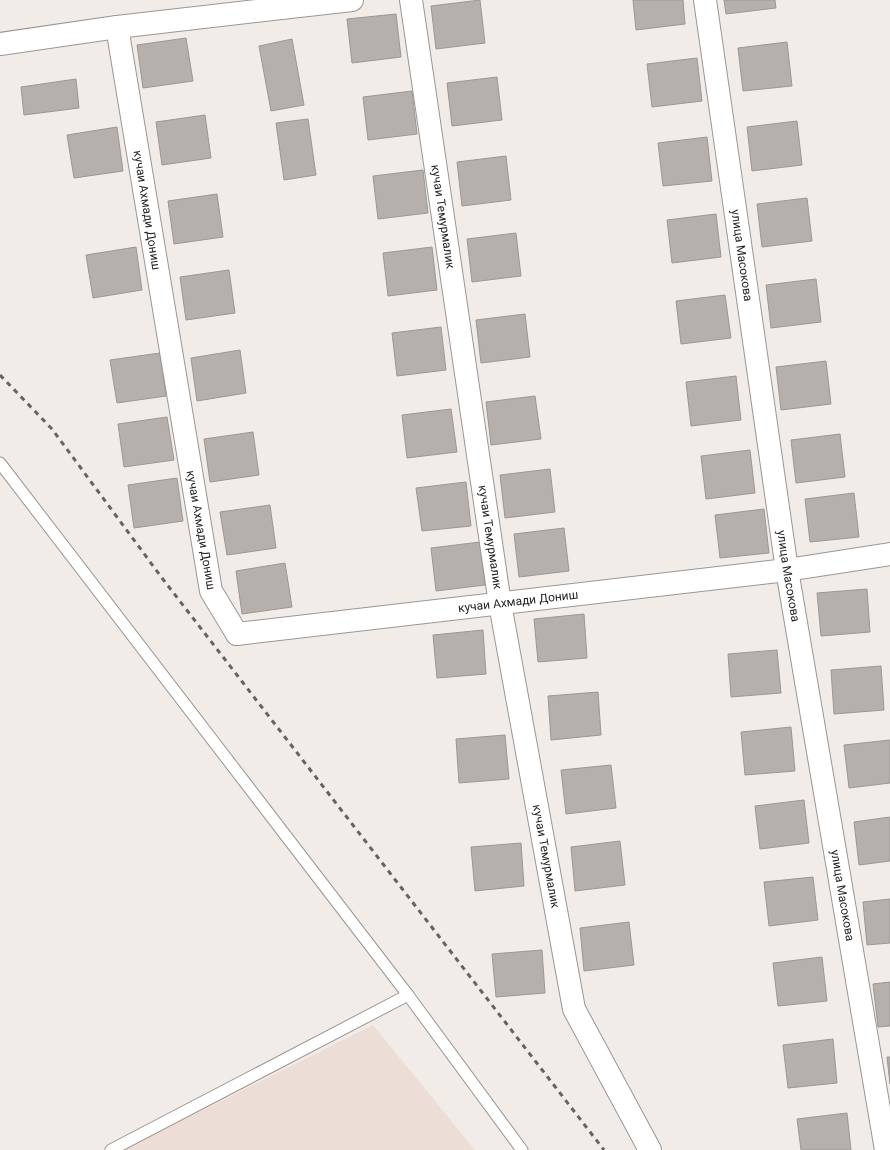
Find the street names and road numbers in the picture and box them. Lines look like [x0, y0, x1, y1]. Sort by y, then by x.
street label: кучаи Ахмади Дониш [131, 149, 163, 271]
street label: кучаи Темурмалик [428, 164, 458, 270]
street label: улица Масокова [728, 208, 755, 302]
street label: кучаи Ахмади Дониш [184, 469, 218, 591]
street label: кучаи Темурмалик [476, 484, 505, 591]
street label: улица Масокова [774, 529, 803, 623]
street label: кучаи Ахмади Дониш [457, 587, 579, 615]
street label: кучаи Темурмалик [530, 803, 563, 910]
street label: улица Масокова [828, 849, 857, 942]

